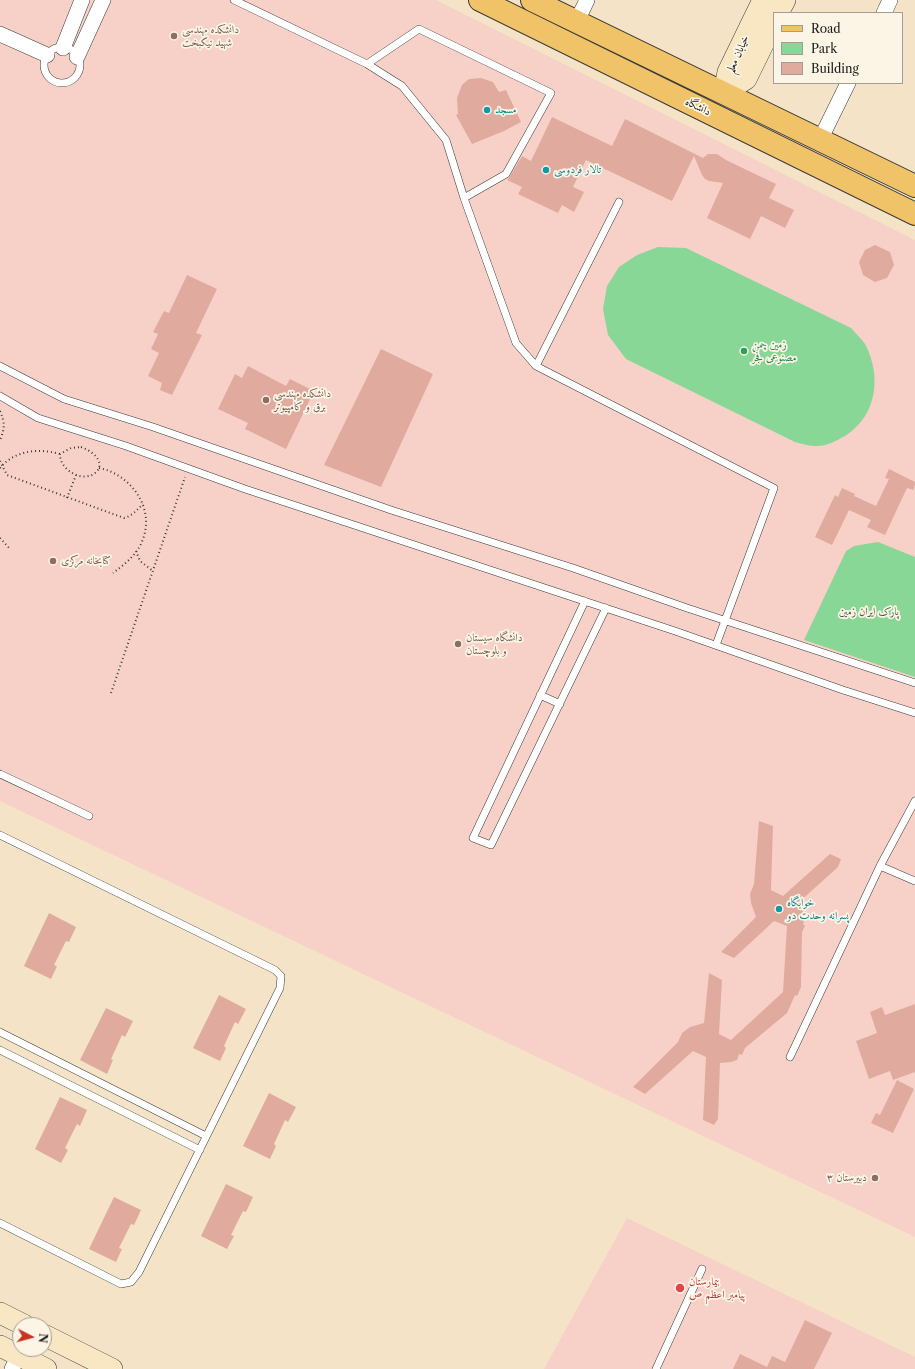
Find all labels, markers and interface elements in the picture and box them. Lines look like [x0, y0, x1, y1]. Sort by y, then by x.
legend [773, 12, 903, 84]
text: Road [811, 21, 841, 36]
place label: دانشکده مهندسی شهید نیکبخت [182, 23, 239, 49]
marker: دانشکده مهندسی شهید نیکبخت [169, 31, 179, 41]
street label: خیابان معلم [724, 33, 752, 75]
text: Park [811, 41, 837, 56]
text: Building [811, 61, 859, 76]
street label: دانشگاه [683, 95, 713, 119]
place label: مسجد [495, 103, 517, 117]
marker: مسجد [482, 105, 492, 115]
place label: تالار فردوسی [554, 163, 601, 177]
marker: تالار فردوسی [541, 165, 551, 175]
place label: زمین چمن مصنوعی فجر [752, 338, 796, 364]
marker: زمین چمن مصنوعی فجر [739, 346, 749, 356]
place label: دانشکده مهندسی برق و کامپیوتر [274, 387, 331, 413]
marker: دانشکده مهندسی برق و کامپیوتر [261, 395, 271, 405]
place label: کتابخانه مرکزی [61, 554, 111, 568]
marker: کتابخانه مرکزی [48, 556, 58, 566]
park label: پارک ایران زمین [839, 605, 899, 619]
place label: دانشگاه سیستان و بلوچستان [466, 631, 523, 657]
marker: دانشگاه سیستان و بلوچستان [453, 639, 463, 649]
place label: خوابگاه پسرانه وحدت دو [787, 896, 849, 922]
marker: خوابگاه پسرانه وحدت دو [774, 904, 784, 914]
place label: دبیرستان ۳ [827, 1171, 867, 1185]
marker: دبیرستان ۳ [870, 1173, 880, 1183]
place label: بیمارستان پیامبر اعظم ص [689, 1275, 746, 1301]
marker: بیمارستان پیامبر اعظم ص [674, 1282, 686, 1294]
north arrow [12, 1317, 52, 1357]
text: N [35, 1333, 50, 1344]

